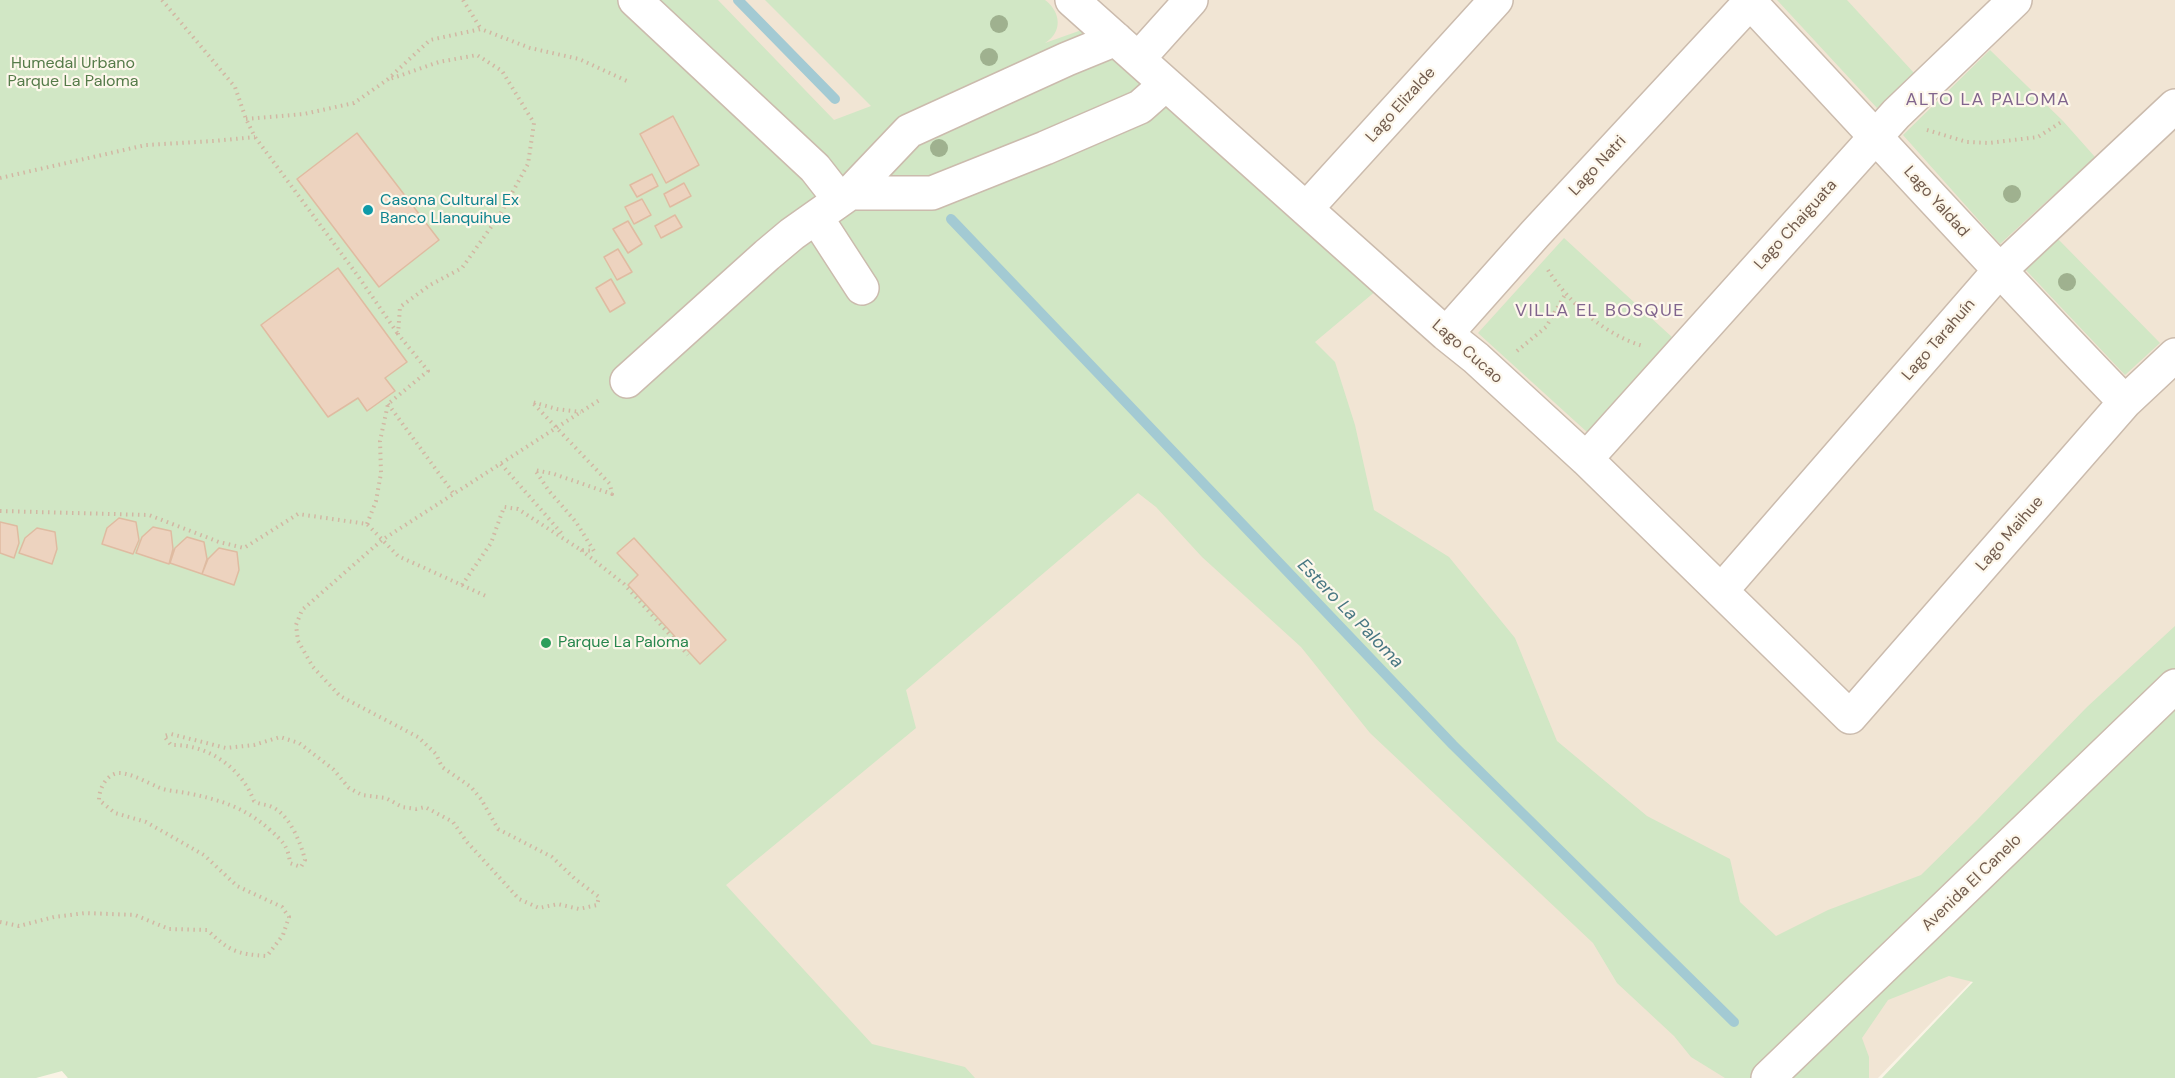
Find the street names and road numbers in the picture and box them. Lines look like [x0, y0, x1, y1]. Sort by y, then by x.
street label: Lago Elizalde [1362, 63, 1440, 147]
street label: Lago Natri [1565, 132, 1631, 200]
street label: Lago Yaldad [1899, 163, 1973, 241]
street label: Lago Chaiguata [1751, 176, 1841, 274]
street label: Lago Tarahuín [1898, 295, 1980, 385]
street label: Lago Cucao [1428, 316, 1506, 388]
street label: Lago Maihue [1972, 493, 2048, 575]
street label: Avenida El Canelo [1918, 830, 2026, 936]

